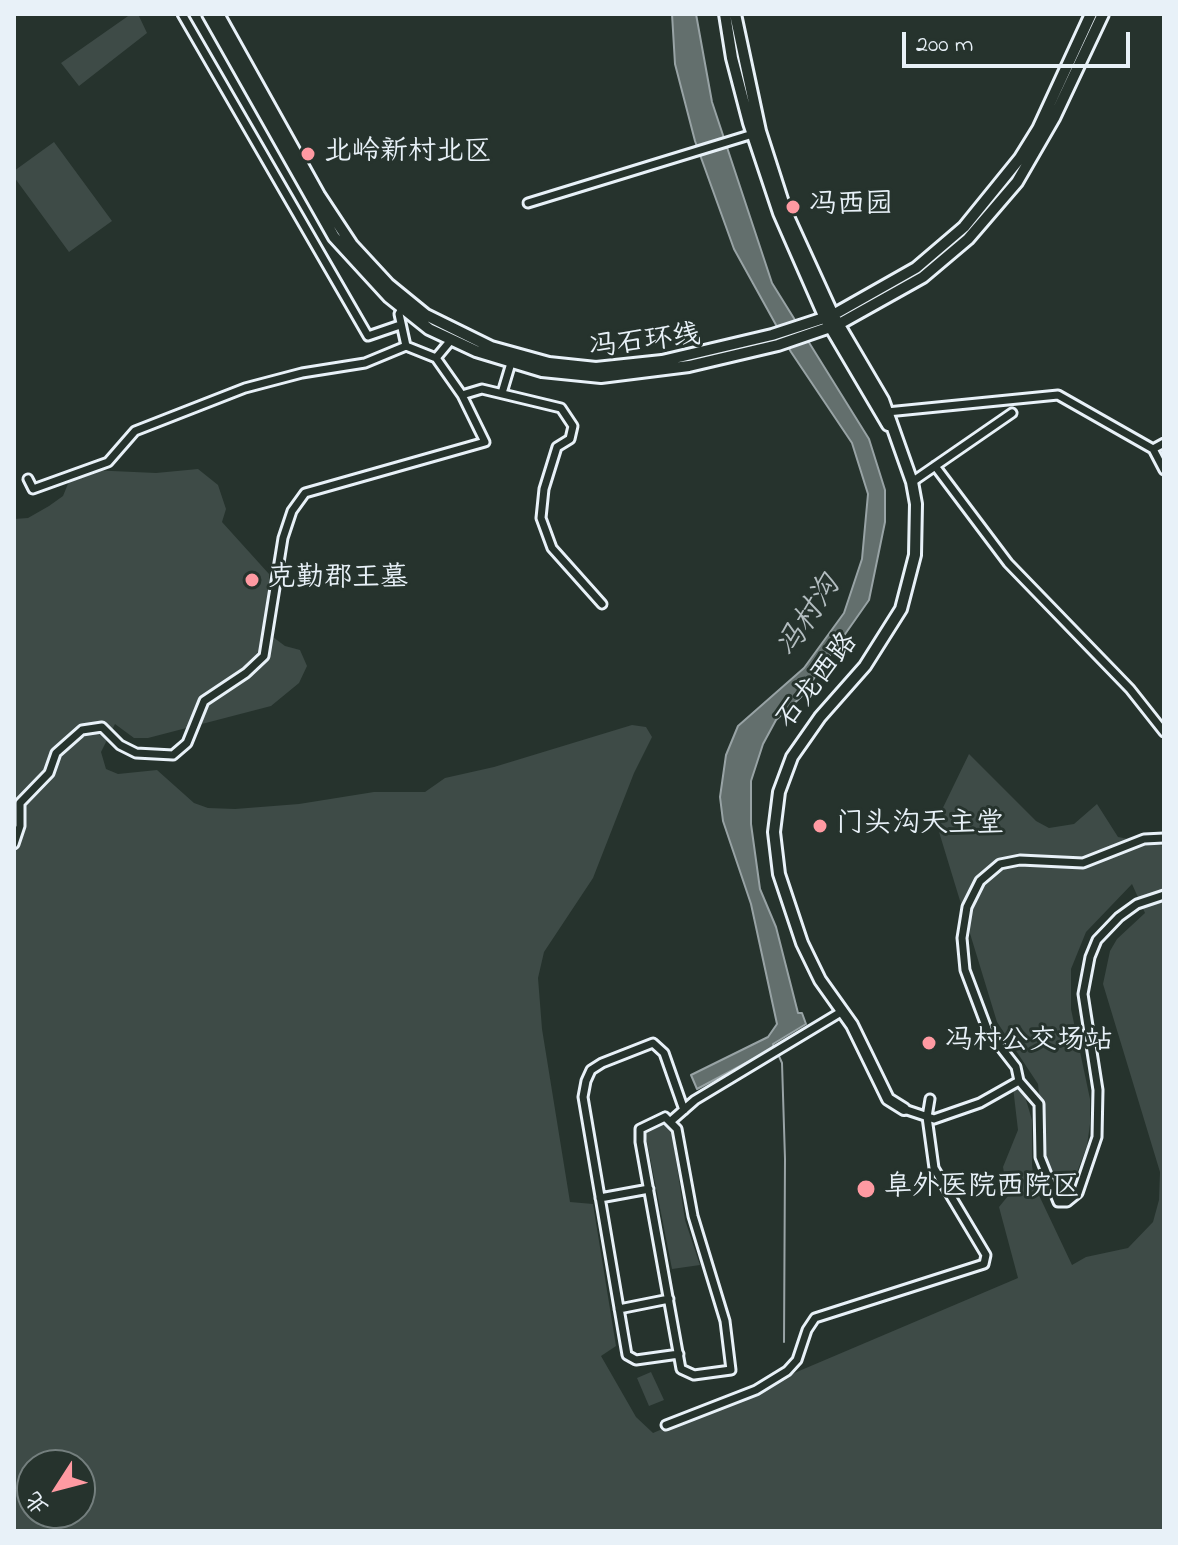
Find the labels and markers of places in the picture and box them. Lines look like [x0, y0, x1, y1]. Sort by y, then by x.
place label: 北岭新村北区 [324, 137, 492, 171]
marker: 北岭新村北区 [299, 145, 317, 163]
place label: 冯西园 [809, 190, 893, 224]
marker: 冯西园 [784, 198, 802, 216]
place label: 克勤郡王墓 [268, 563, 408, 597]
marker: 克勤郡王墓 [243, 571, 261, 589]
place label: 门头沟天主堂 [836, 809, 1004, 843]
marker: 门头沟天主堂 [811, 817, 829, 835]
place label: 冯村公交场站 [945, 1026, 1113, 1060]
marker: 冯村公交场站 [920, 1034, 938, 1052]
place label: 阜外医院西院区 [884, 1172, 1080, 1206]
marker: 阜外医院西院区 [855, 1178, 877, 1200]

